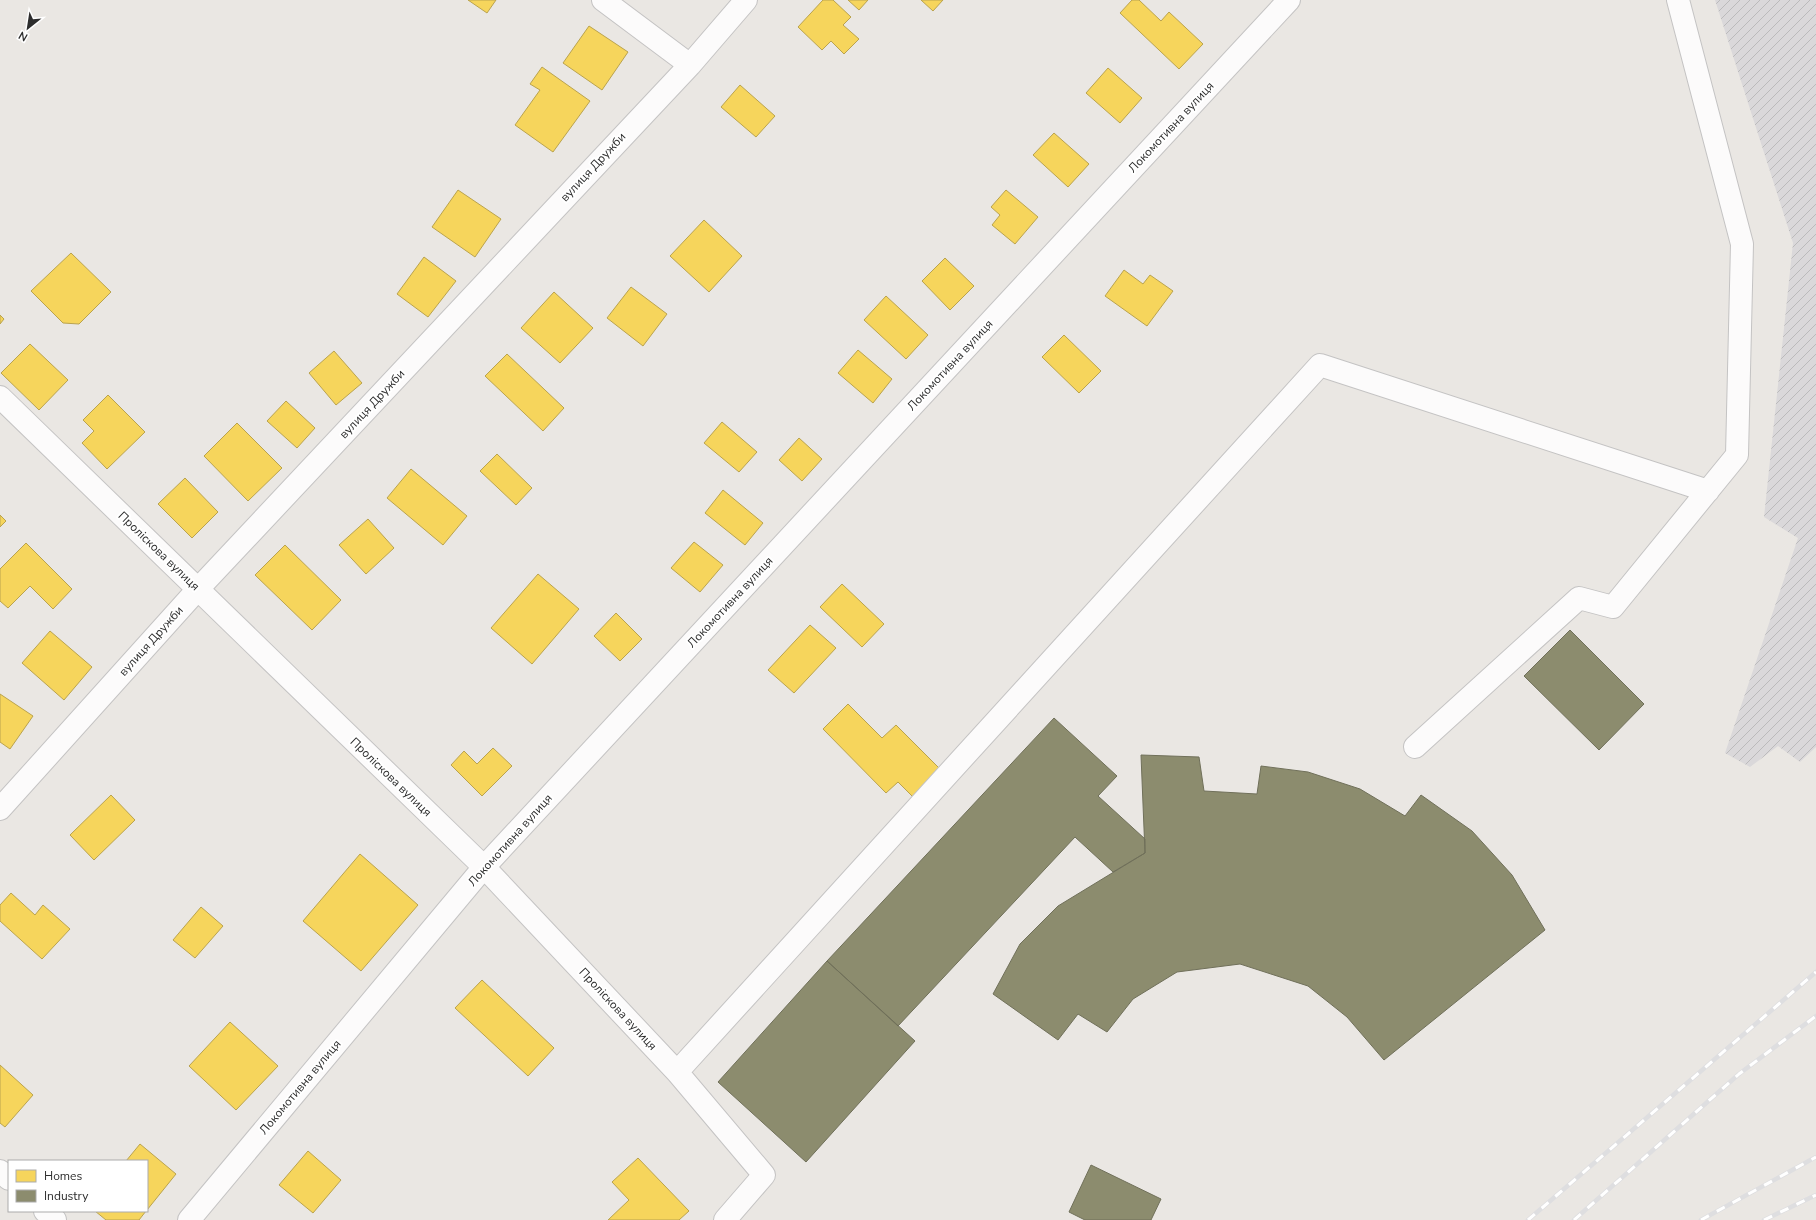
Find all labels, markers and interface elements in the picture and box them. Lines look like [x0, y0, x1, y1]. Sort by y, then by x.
north arrow [8, 8, 48, 48]
text: N [16, 28, 31, 45]
street label: Локомотивна вулиця [1125, 78, 1217, 176]
street label: вулиця Дружби [557, 129, 629, 205]
street label: Локомотивна вулиця [904, 316, 996, 414]
street label: вулиця Дружби [336, 366, 408, 442]
street label: Проліскова вулиця [115, 508, 203, 594]
street label: Локомотивна вулиця [684, 553, 776, 651]
street label: вулиця Дружби [115, 603, 187, 679]
street label: Проліскова вулиця [347, 734, 435, 820]
street label: Локомотивна вулиця [464, 790, 556, 890]
street label: Проліскова вулиця [575, 964, 661, 1054]
street label: Локомотивна вулиця [256, 1036, 344, 1138]
legend [8, 1160, 148, 1212]
text: Homes [44, 1168, 82, 1184]
text: Industry [44, 1188, 89, 1204]

